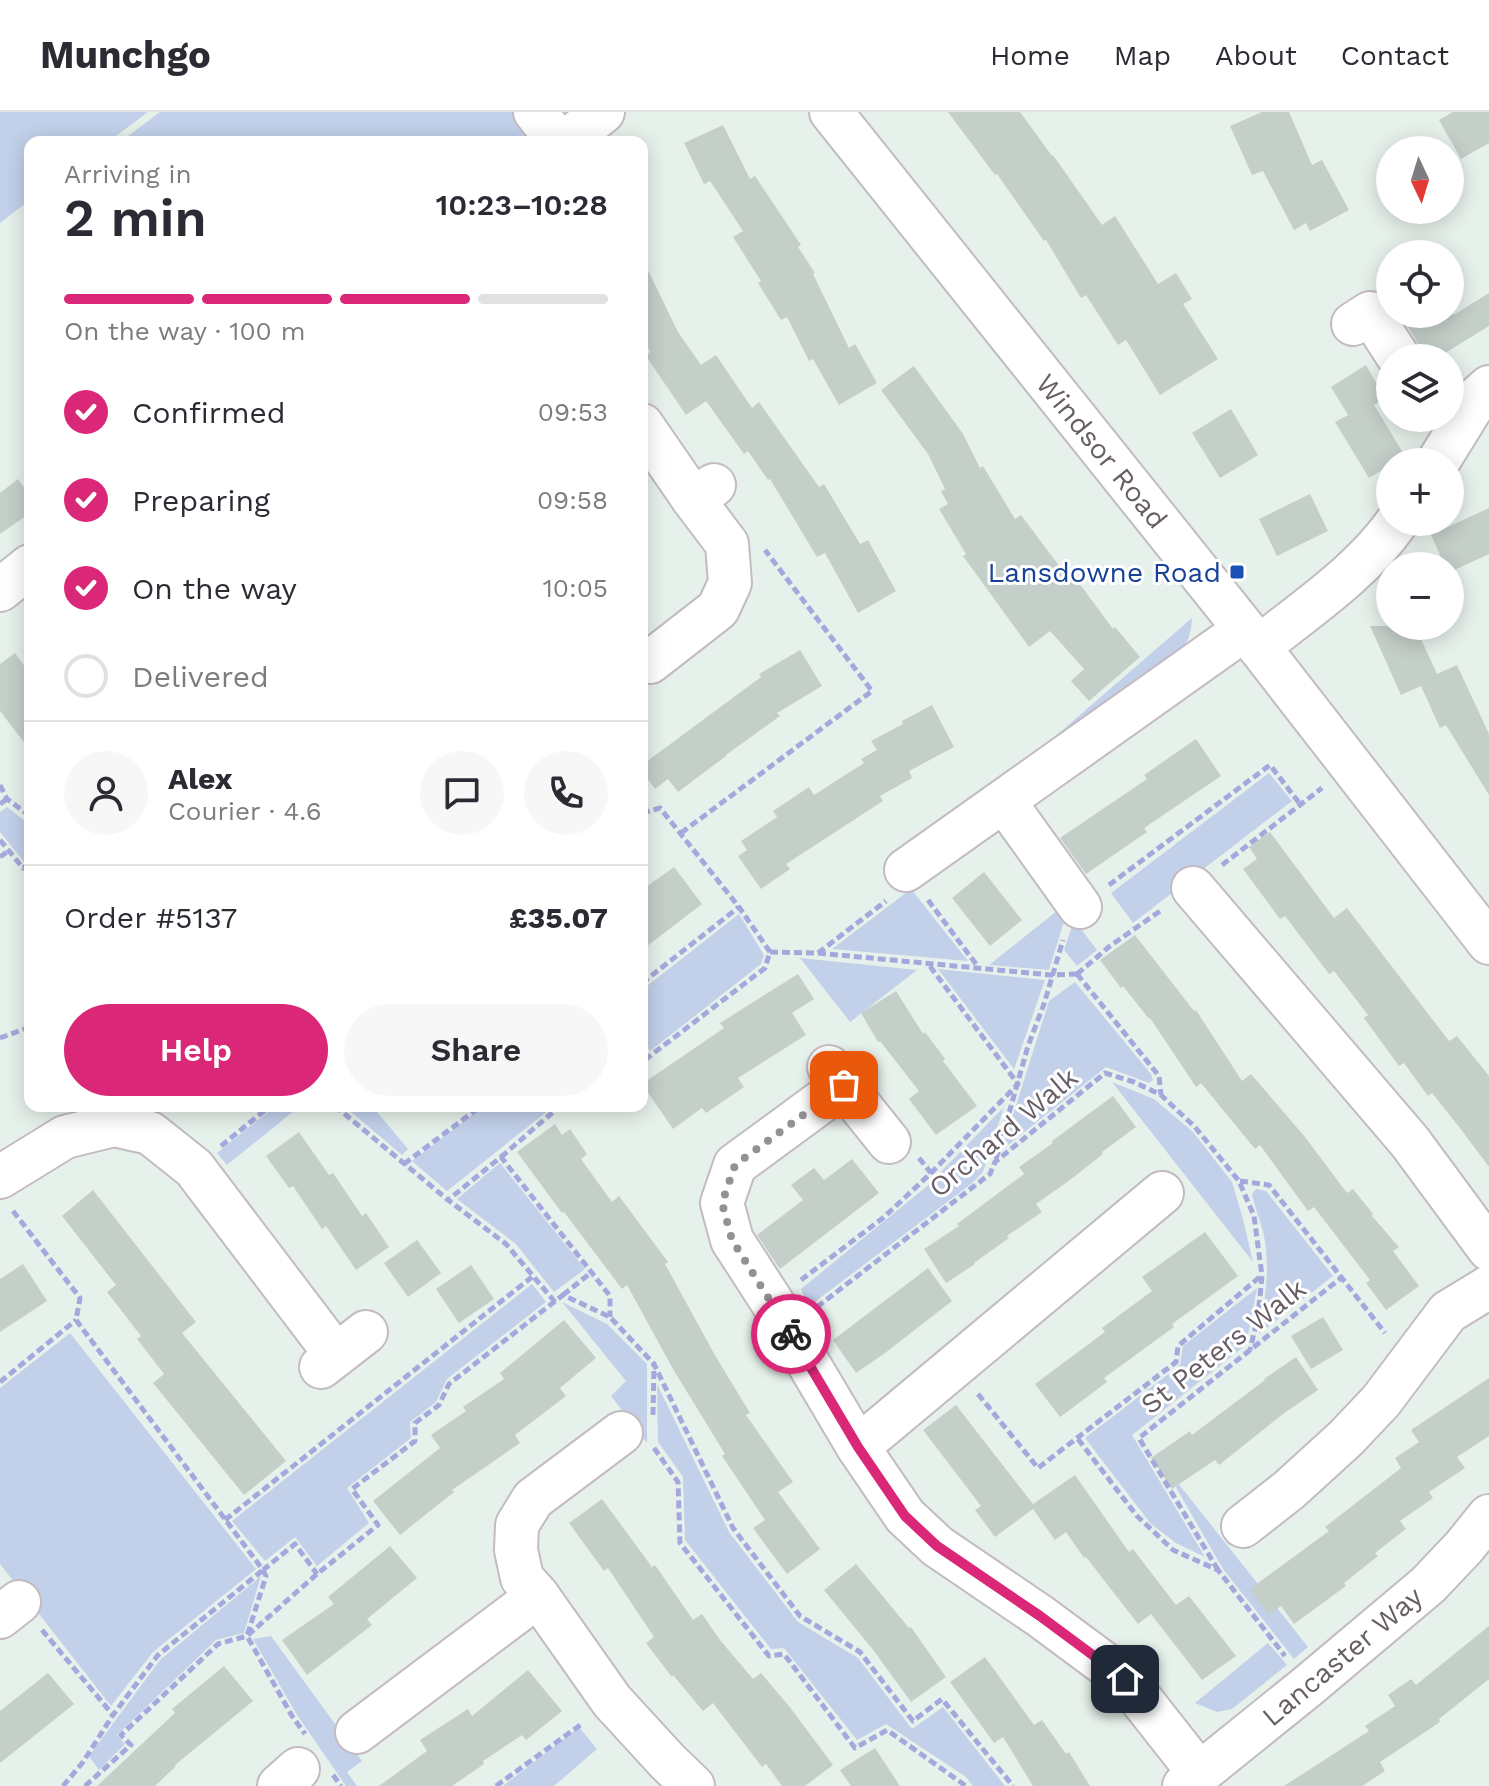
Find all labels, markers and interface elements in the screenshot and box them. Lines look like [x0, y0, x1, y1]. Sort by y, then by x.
text: Munchgo [40, 33, 211, 77]
text: Home [990, 39, 1070, 72]
text: Map [1114, 39, 1171, 72]
text: About [1215, 39, 1297, 72]
text: Contact [1341, 39, 1449, 72]
north arrow [1376, 136, 1464, 224]
map controls [1376, 136, 1464, 640]
text: Arriving in [64, 159, 192, 189]
text: 10:23–10:28 [436, 187, 608, 222]
text: 2 min [64, 188, 207, 249]
button: locate [1376, 240, 1464, 328]
text: On the way · 100 m [64, 316, 305, 346]
button: layers [1376, 344, 1464, 432]
street label: Windsor Road [1029, 367, 1174, 535]
icon: check [64, 390, 108, 434]
text: Confirmed [132, 395, 286, 430]
text: 09:53 [538, 397, 608, 427]
button: + [1376, 448, 1464, 536]
icon: check [64, 478, 108, 522]
text: Preparing [132, 483, 270, 518]
text: 09:58 [537, 485, 608, 515]
button: − [1376, 552, 1464, 640]
place label: Lansdowne Road [988, 556, 1221, 589]
marker: Lansdowne Road [1228, 563, 1246, 581]
icon: check [64, 566, 108, 610]
text: On the way [132, 571, 297, 606]
text: 10:05 [543, 573, 608, 603]
text: Delivered [132, 659, 269, 694]
button: person [64, 751, 148, 835]
button: chat [420, 751, 504, 835]
button: phone [524, 751, 608, 835]
text: Alex [168, 761, 232, 796]
text: Courier · 4.6 [168, 796, 322, 826]
text: Order #5137 [64, 900, 237, 935]
text: £35.07 [509, 900, 608, 935]
button: Help [64, 1004, 328, 1096]
button: Share [344, 1004, 608, 1096]
pin [810, 1051, 878, 1119]
street label: Orchard Walk [922, 1060, 1085, 1204]
icon: bag [822, 1063, 866, 1107]
street label: St Peters Walk [1134, 1272, 1312, 1421]
courier [751, 1294, 831, 1374]
icon: bike [769, 1312, 813, 1356]
street label: Lancaster Way [1255, 1579, 1430, 1733]
pin [1091, 1645, 1159, 1713]
icon: home [1103, 1657, 1147, 1701]

